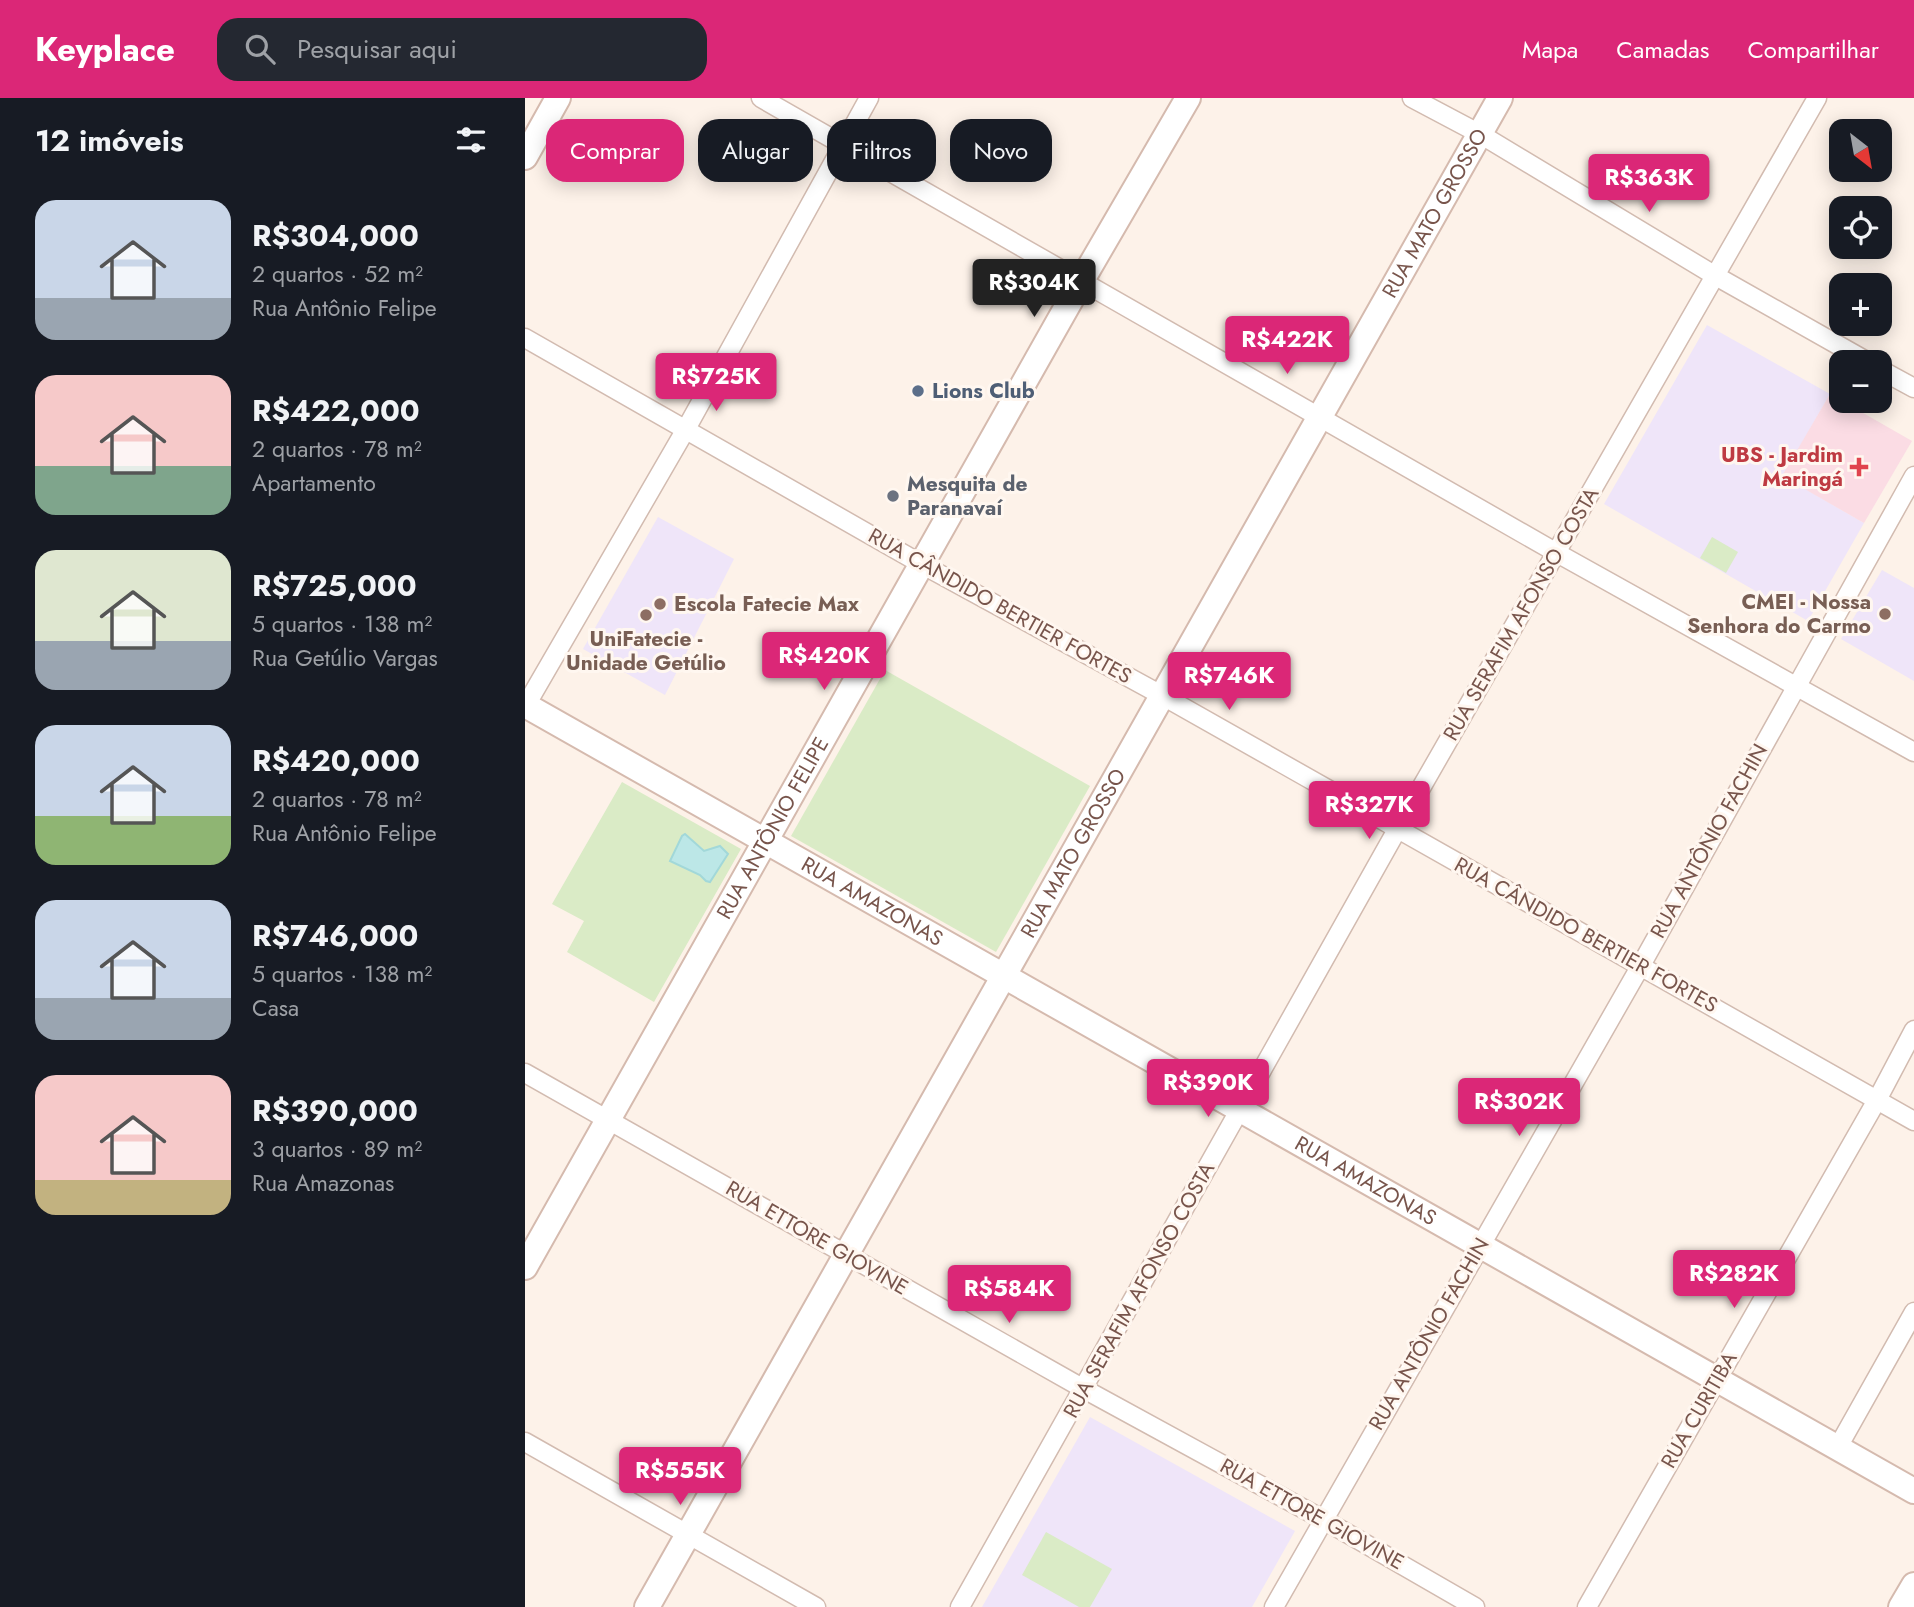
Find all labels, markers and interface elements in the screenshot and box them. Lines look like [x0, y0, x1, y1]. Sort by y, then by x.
search box [217, 18, 707, 81]
text: Keyplace [35, 26, 175, 73]
icon: search [241, 30, 279, 68]
text: Pesquisar aqui [297, 30, 457, 68]
text: Mapa [1522, 32, 1578, 67]
text: Camadas [1616, 32, 1709, 67]
text: Compartilhar [1747, 32, 1879, 67]
text: 12 imóveis [35, 119, 184, 162]
chip: Comprar [546, 119, 684, 182]
chip: Alugar [698, 119, 813, 182]
chip: Filtros [827, 119, 936, 182]
chip: Novo [950, 119, 1052, 182]
north arrow [1829, 119, 1892, 182]
map controls [1829, 119, 1892, 413]
icon: filters [452, 121, 490, 159]
street label: RUA MATO GROSSO [1375, 123, 1495, 304]
pin: R$363K [1592, 155, 1706, 214]
text: R$363K [1604, 160, 1694, 194]
button: locate [1829, 196, 1892, 259]
text: R$304,000 [252, 214, 419, 257]
icon: home [91, 228, 175, 312]
text: 2 quartos · 52 m² [252, 257, 423, 291]
pin: R$304K [977, 260, 1091, 319]
text: R$304K [989, 265, 1079, 299]
button: + [1829, 273, 1892, 336]
text: Rua Antônio Felipe [252, 291, 437, 325]
pin: R$422K [1230, 316, 1344, 376]
text: R$422K [1241, 322, 1333, 356]
button: − [1829, 350, 1892, 413]
pin: R$725K [659, 354, 773, 413]
text: R$725K [671, 359, 761, 393]
place label: Lions Club [932, 376, 1035, 406]
marker: Lions Club [910, 383, 926, 399]
text: R$422,000 [252, 389, 420, 432]
icon: home [91, 403, 175, 487]
text: 2 quartos · 78 m² [252, 432, 422, 466]
place label: UBS - Jardim Maringá [1721, 440, 1843, 494]
marker: UBS - Jardim Maringá [1849, 457, 1869, 477]
text: Apartamento [252, 466, 376, 500]
place label: Mesquita de Paranavaí [907, 469, 1027, 523]
street label: RUA SERAFIM AFONSO COSTA [1436, 482, 1606, 746]
marker: Mesquita de Paranavaí [885, 488, 901, 504]
street label: RUA CÂNDIDO BERTIER FORTES [863, 521, 1137, 691]
text: R$725,000 [252, 564, 417, 607]
icon: home [91, 578, 175, 662]
place label: CMEI - Nossa Senhora do Carmo [1687, 587, 1871, 641]
place label: Escola Fatecie Max [674, 589, 860, 619]
marker: Escola Fatecie Max [652, 596, 668, 612]
marker: CMEI - Nossa Senhora do Carmo [1877, 606, 1893, 622]
text: 5 quartos · 138 m² [252, 607, 432, 641]
marker: UniFatecie - Unidade Getúlio [638, 607, 654, 623]
place label: UniFatecie - Unidade Getúlio [566, 624, 726, 678]
pin: R$420K [767, 632, 881, 692]
text: R$420K [778, 638, 870, 672]
text: Rua Getúlio Vargas [252, 641, 438, 675]
pin: R$746K [1172, 652, 1286, 712]
text: R$746K [1184, 658, 1274, 692]
street label: RUA ANTÔNIO FELIPE [709, 732, 836, 925]
street label: RUA ANTÔNIO FACHIN [1643, 738, 1775, 944]
text: R$420,000 [252, 739, 420, 782]
icon: home [91, 753, 175, 837]
street label: RUA MATO GROSSO [1013, 763, 1133, 943]
text: 2 quartos · 78 m² [252, 782, 422, 816]
pin: R$327K [1312, 782, 1426, 841]
text: R$327K [1325, 787, 1413, 821]
text: Rua Antônio Felipe [252, 816, 437, 850]
street label: RUA AMAZONAS [796, 849, 949, 954]
street label: RUA CÂNDIDO BERTIER FORTES [1449, 850, 1723, 1020]
text: R$746,000 [252, 914, 418, 957]
icon: home [91, 928, 175, 1012]
text: 5 quartos · 138 m² [252, 957, 432, 991]
text: Casa [252, 991, 299, 1025]
pin: R$390K [1151, 1060, 1265, 1119]
text: R$390K [1163, 1065, 1253, 1099]
pin: R$302K [1462, 1079, 1576, 1138]
text: R$302K [1474, 1084, 1564, 1118]
text: R$390,000 [252, 1089, 418, 1132]
icon: home [91, 1103, 175, 1187]
street label: RUA AMAZONAS [1289, 1129, 1442, 1233]
text: 3 quartos · 89 m² [252, 1132, 422, 1166]
street label: RUA SERAFIM AFONSO COSTA [1056, 1157, 1222, 1423]
text: Rua Amazonas [252, 1166, 394, 1200]
street label: RUA ETTORE GIOVINE [720, 1173, 914, 1303]
street label: RUA ANTÔNIO FACHIN [1362, 1232, 1496, 1436]
pin: R$282K [1677, 1250, 1791, 1310]
text: R$282K [1689, 1256, 1779, 1290]
pin: R$584K [952, 1266, 1066, 1325]
text: R$584K [964, 1271, 1054, 1305]
street label: RUA CURITIBA [1654, 1346, 1744, 1474]
pin: R$555K [623, 1448, 737, 1507]
street label: RUA ETTORE GIOVINE [1215, 1451, 1409, 1577]
text: R$555K [635, 1453, 725, 1487]

